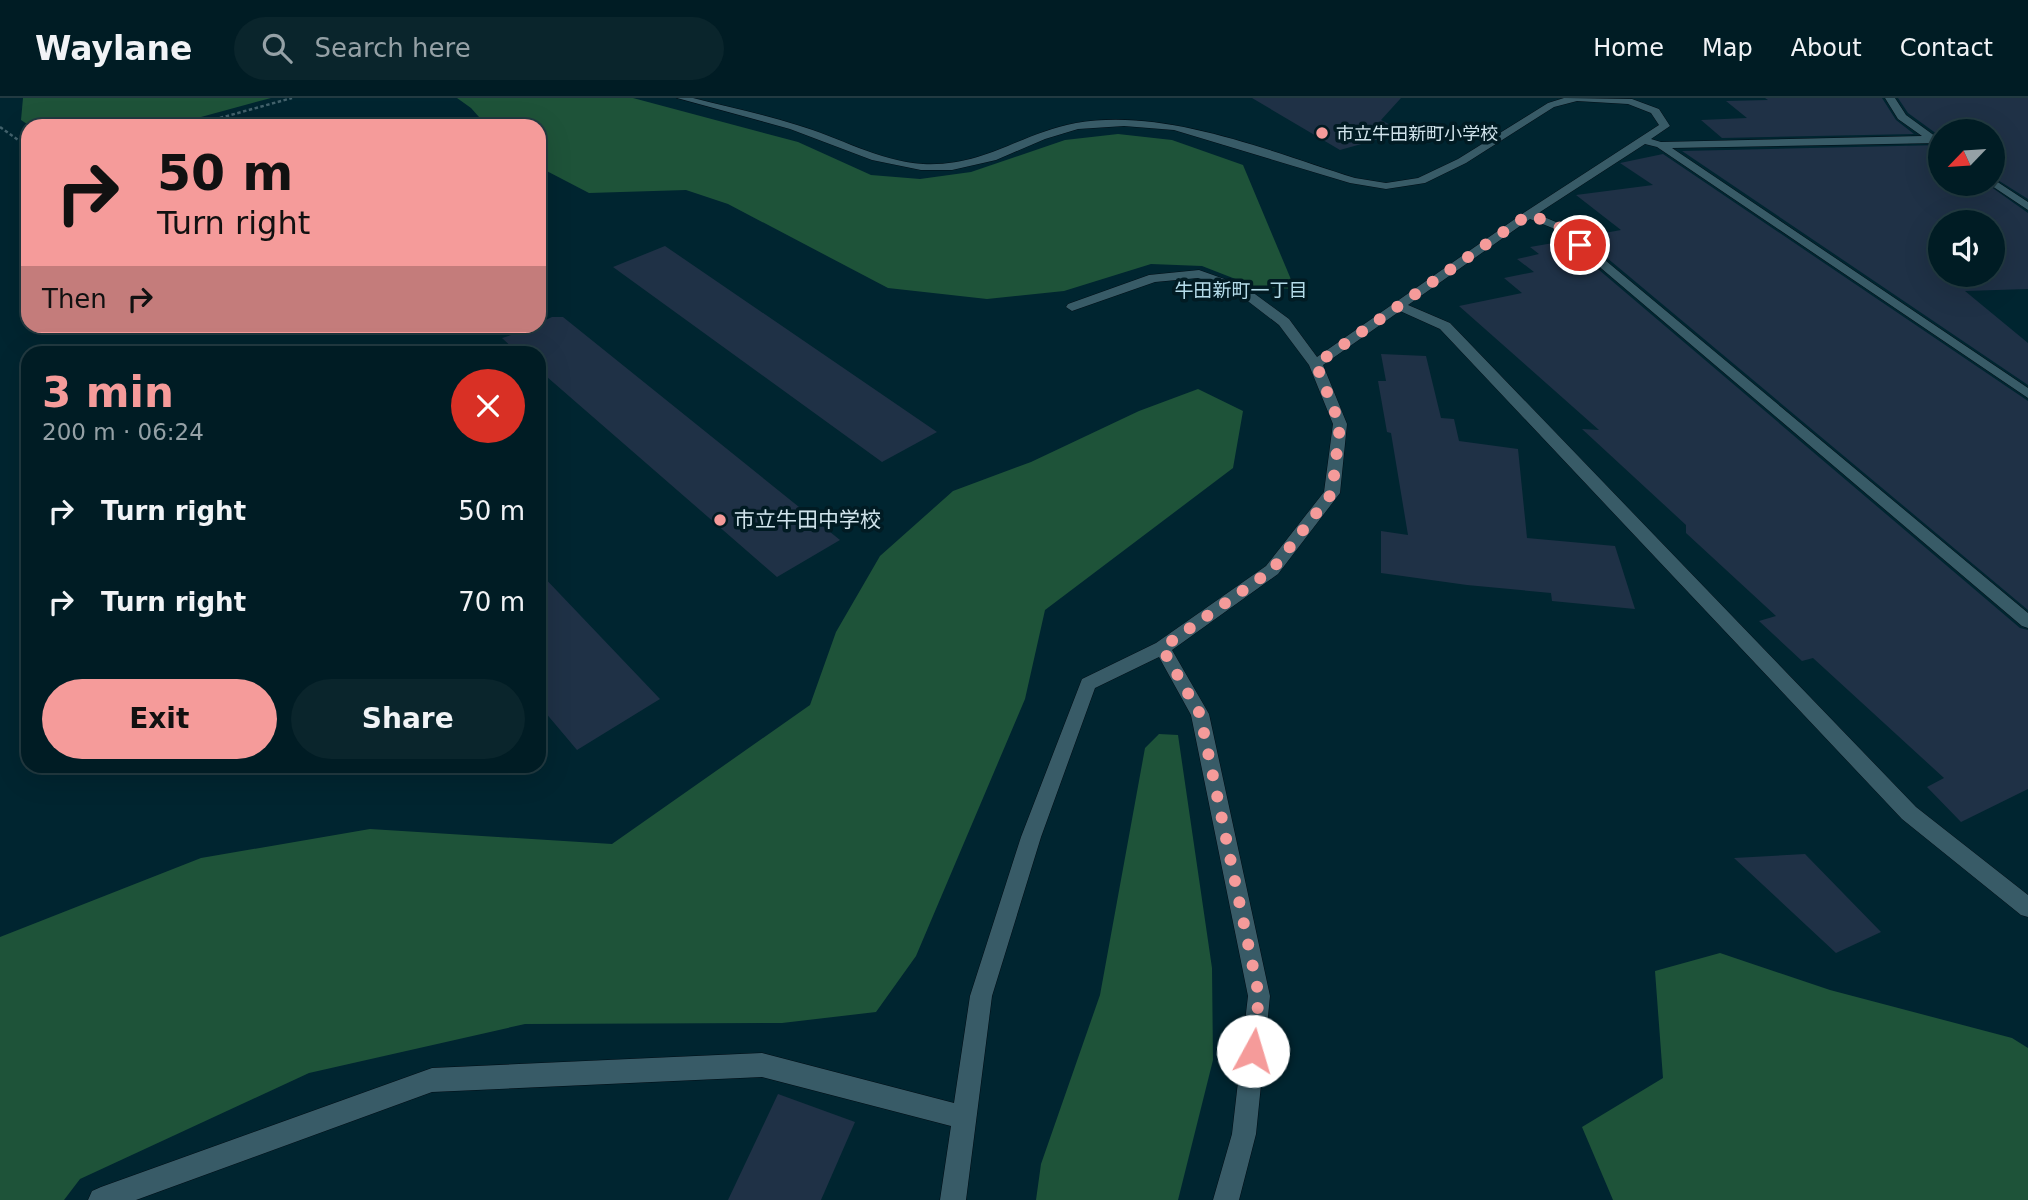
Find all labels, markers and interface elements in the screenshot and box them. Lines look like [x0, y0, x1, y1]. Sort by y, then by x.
search box [234, 17, 724, 80]
text: Waylane [35, 29, 192, 68]
icon: search [258, 29, 296, 67]
text: Search here [314, 33, 471, 63]
text: Home [1593, 34, 1664, 62]
text: Map [1702, 34, 1753, 62]
text: About [1791, 34, 1862, 62]
text: Contact [1900, 34, 1993, 62]
north arrow [1928, 119, 2006, 196]
map controls [1928, 119, 2005, 287]
place label: 市立牛田新町小学校 [1336, 123, 1498, 144]
marker: 市立牛田新町小学校 [1314, 125, 1330, 141]
text: 50 m [157, 145, 293, 202]
icon: right [42, 147, 133, 238]
text: Turn right [157, 204, 310, 242]
button: sound [1928, 210, 2005, 287]
pin [1550, 215, 1610, 275]
icon: arrive [1561, 226, 1599, 264]
district label: 牛田新町一丁目 [1174, 279, 1308, 301]
icon: right [121, 280, 159, 318]
text: Then [42, 284, 107, 314]
text: 3 min [42, 368, 174, 417]
button: close [451, 369, 525, 443]
text: 200 m · 06:24 [42, 419, 204, 445]
icon: right [42, 492, 80, 530]
text: Turn right [101, 496, 246, 526]
text: 50 m [458, 496, 525, 526]
place label: 市立牛田中学校 [734, 508, 881, 532]
marker: 市立牛田中学校 [712, 512, 728, 528]
icon: right [42, 583, 80, 621]
text: Turn right [101, 587, 246, 617]
text: 70 m [458, 587, 525, 617]
button: Exit [42, 679, 277, 759]
button: Share [291, 679, 525, 759]
position arrow [1216, 1014, 1290, 1088]

